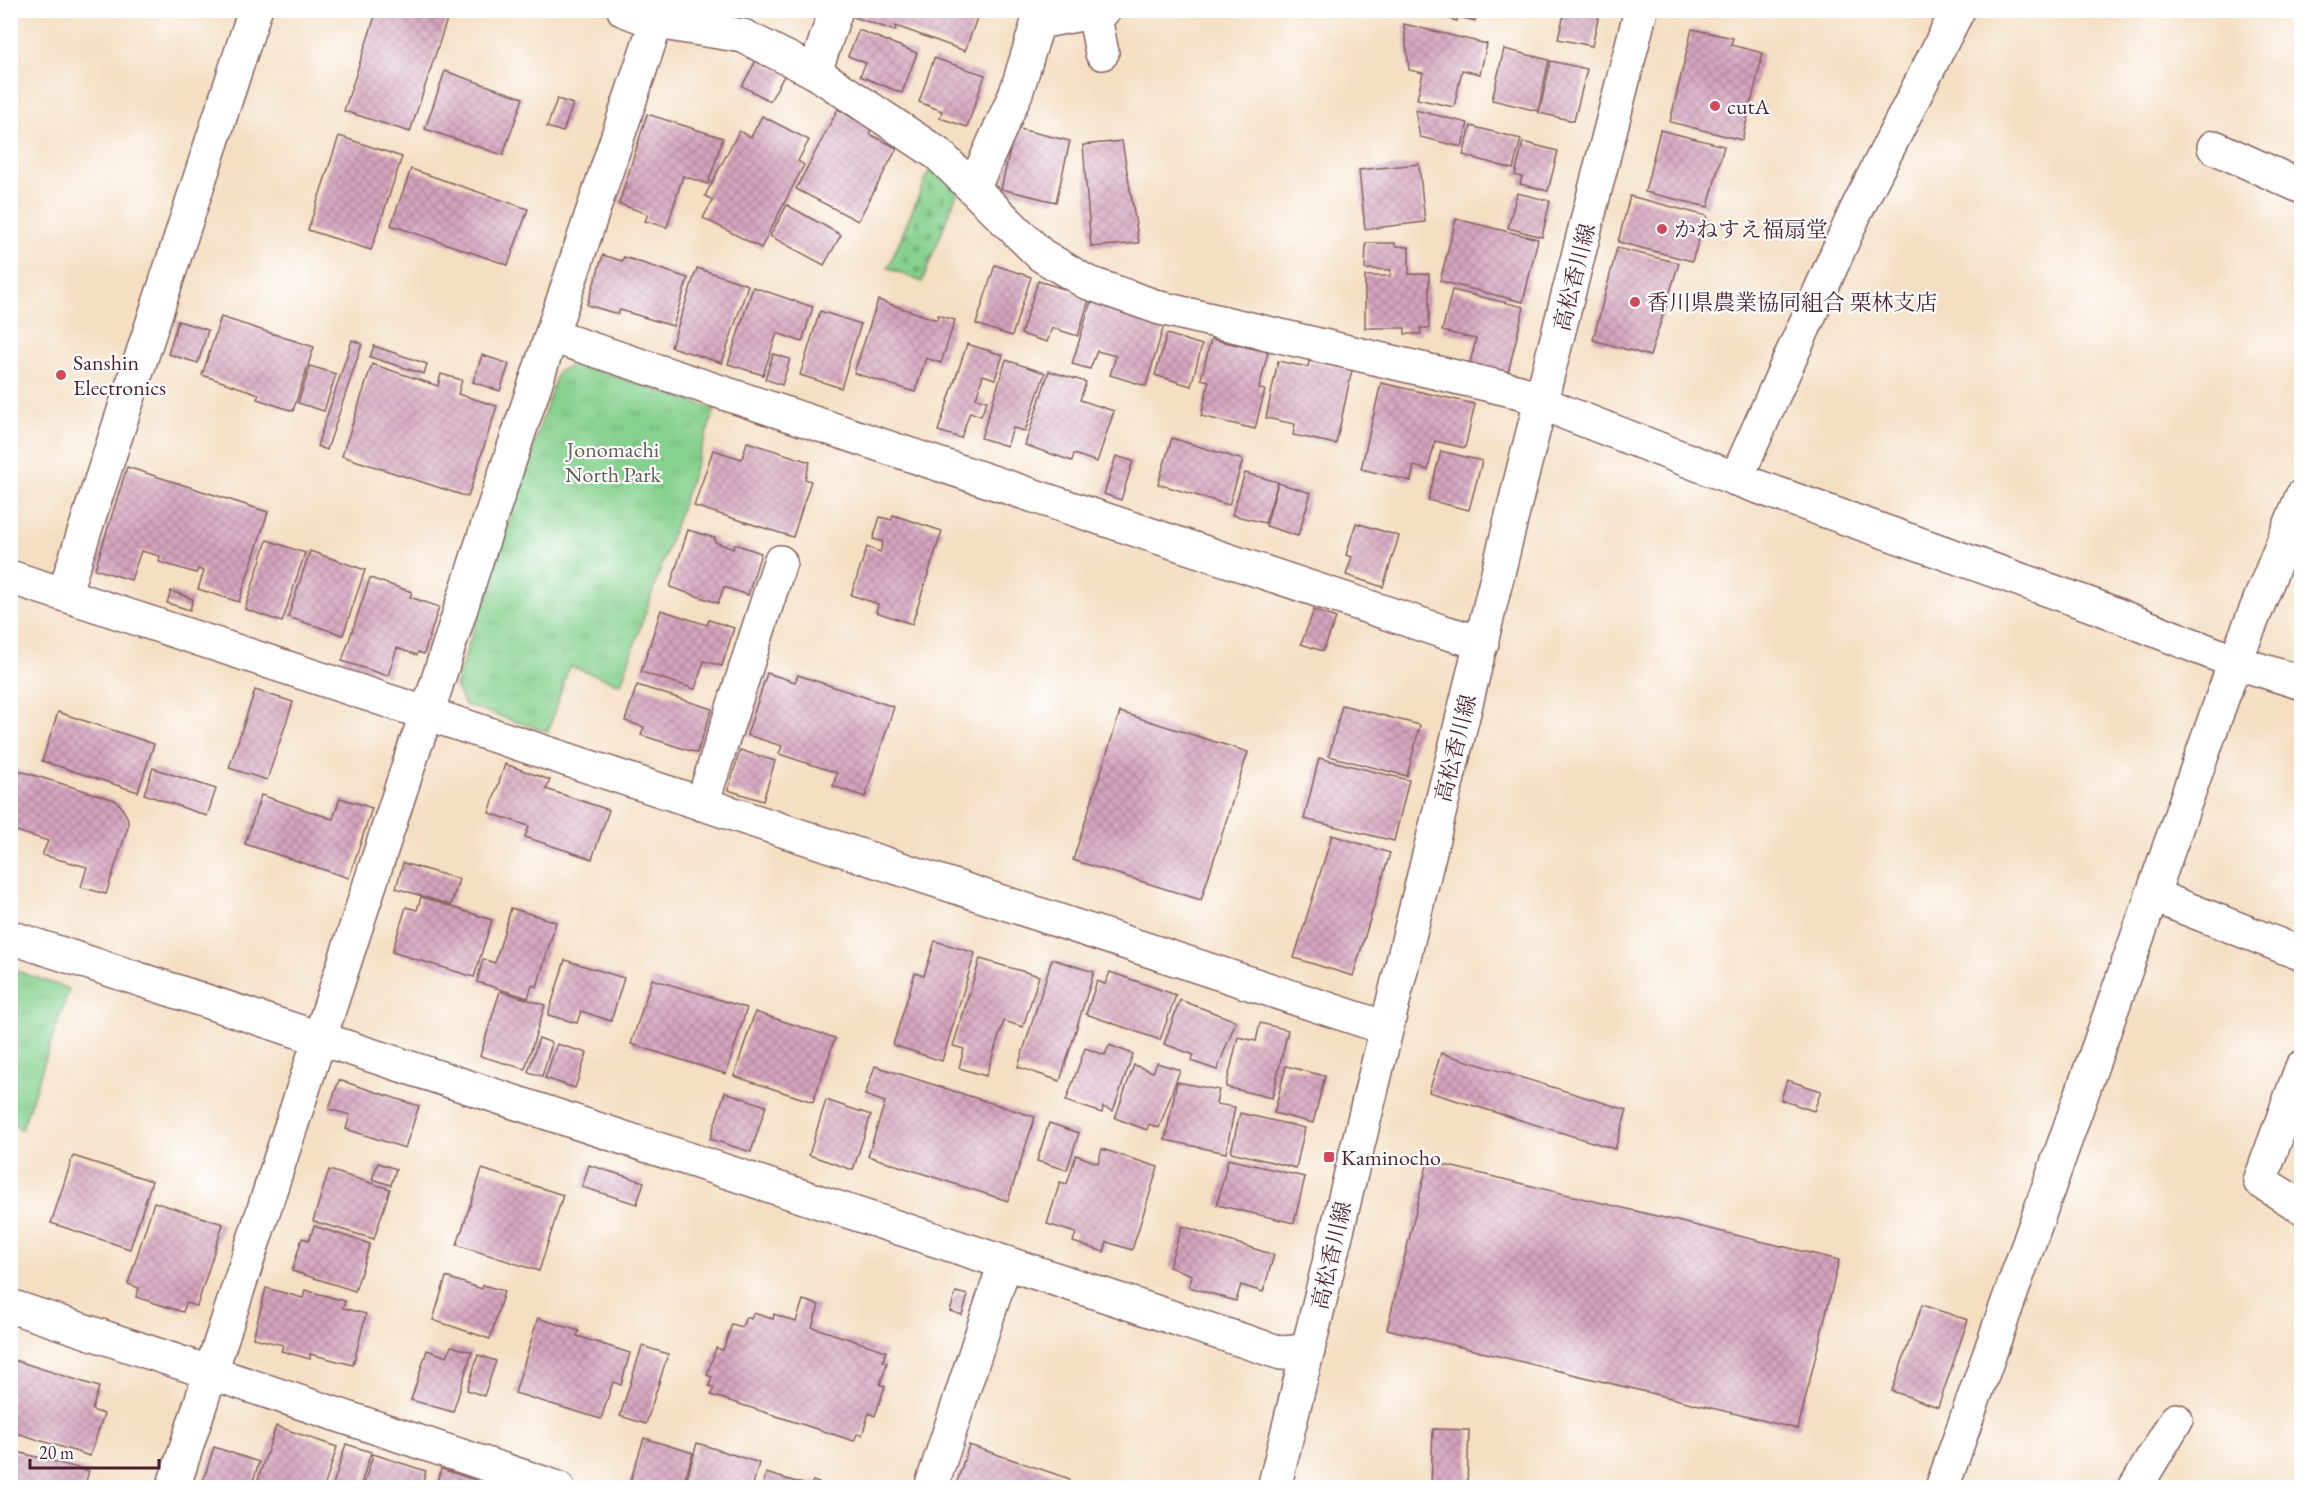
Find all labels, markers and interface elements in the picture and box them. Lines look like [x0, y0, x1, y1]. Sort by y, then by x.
place label: cutA [1727, 92, 1770, 121]
marker: cutA [1708, 99, 1722, 113]
place label: かねすえ福扇堂 [1674, 215, 1828, 244]
street label: 高松香川線 [1547, 220, 1602, 334]
marker: かねすえ福扇堂 [1655, 222, 1669, 236]
place label: 香川県農業協同組合 栗林支店 [1647, 288, 1937, 317]
marker: 香川県農業協同組合 栗林支店 [1628, 295, 1642, 309]
place label: Sanshin Electronics [73, 348, 166, 402]
marker: Sanshin Electronics [54, 368, 68, 382]
park label: Jonomachi North Park [565, 435, 662, 489]
street label: 高松香川線 [1428, 691, 1483, 805]
place label: Kaminocho [1341, 1143, 1441, 1172]
marker: Kaminocho [1322, 1150, 1336, 1164]
street label: 高松香川線 [1305, 1198, 1358, 1312]
scale bar [30, 1432, 159, 1470]
text: 20 m [39, 1441, 74, 1464]

